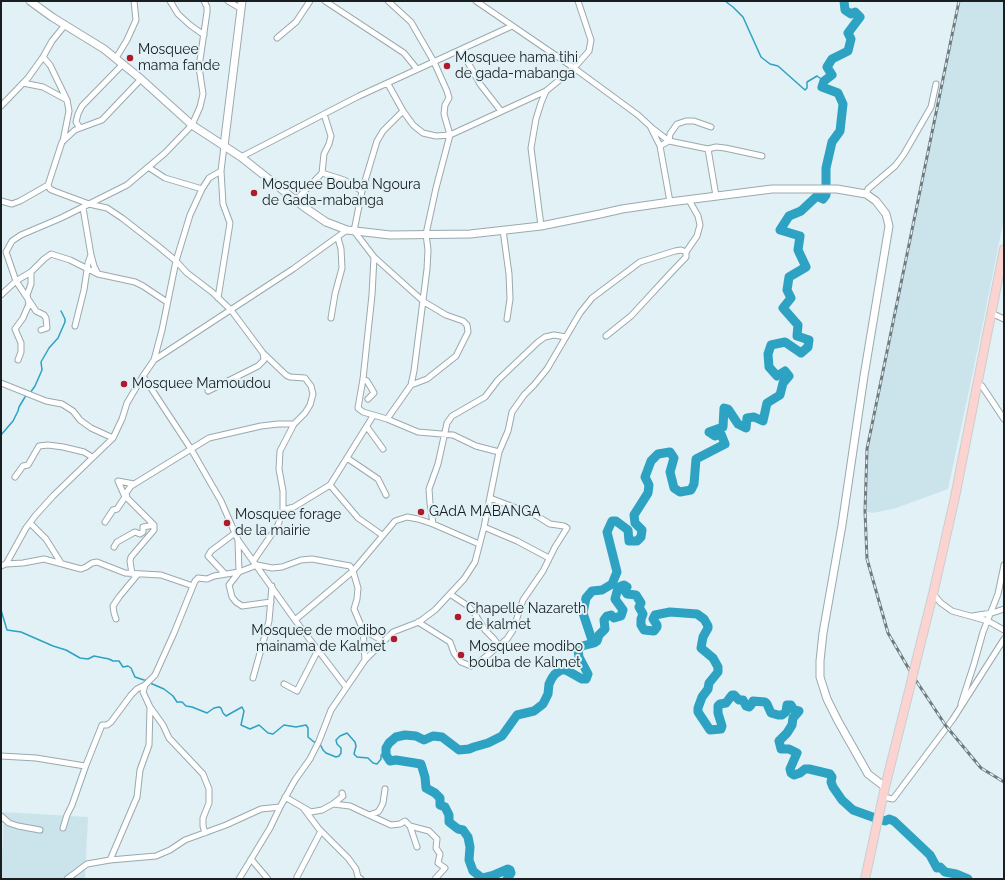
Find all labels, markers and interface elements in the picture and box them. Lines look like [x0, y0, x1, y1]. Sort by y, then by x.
place label: Mosquee mama fande [138, 42, 220, 74]
place label: Mosquee hama tihi de gada-mabanga [455, 50, 578, 82]
marker: Mosquee mama fande [125, 53, 135, 63]
marker: Mosquee hama tihi de gada-mabanga [442, 61, 452, 71]
place label: Mosquee Bouba Ngoura de Gada-mabanga [262, 177, 421, 210]
marker: Mosquee Bouba Ngoura de Gada-mabanga [249, 188, 259, 198]
place label: Mosquee Mamoudou [132, 376, 271, 392]
marker: Mosquee Mamoudou [119, 379, 129, 389]
place label: GAdA MABANGA [429, 504, 541, 520]
place label: Mosquee forage de la mairie [235, 507, 341, 540]
marker: GAdA MABANGA [416, 507, 426, 517]
marker: Mosquee forage de la mairie [222, 518, 232, 528]
place label: Chapelle Nazareth de kalmet [466, 601, 586, 634]
marker: Chapelle Nazareth de kalmet [453, 612, 463, 622]
place label: Mosquee de modibo mainama de Kalmet [251, 623, 386, 656]
marker: Mosquee de modibo mainama de Kalmet [389, 634, 399, 644]
place label: Mosquee modibo bouba de Kalmet [469, 639, 583, 672]
marker: Mosquee modibo bouba de Kalmet [456, 650, 466, 660]

